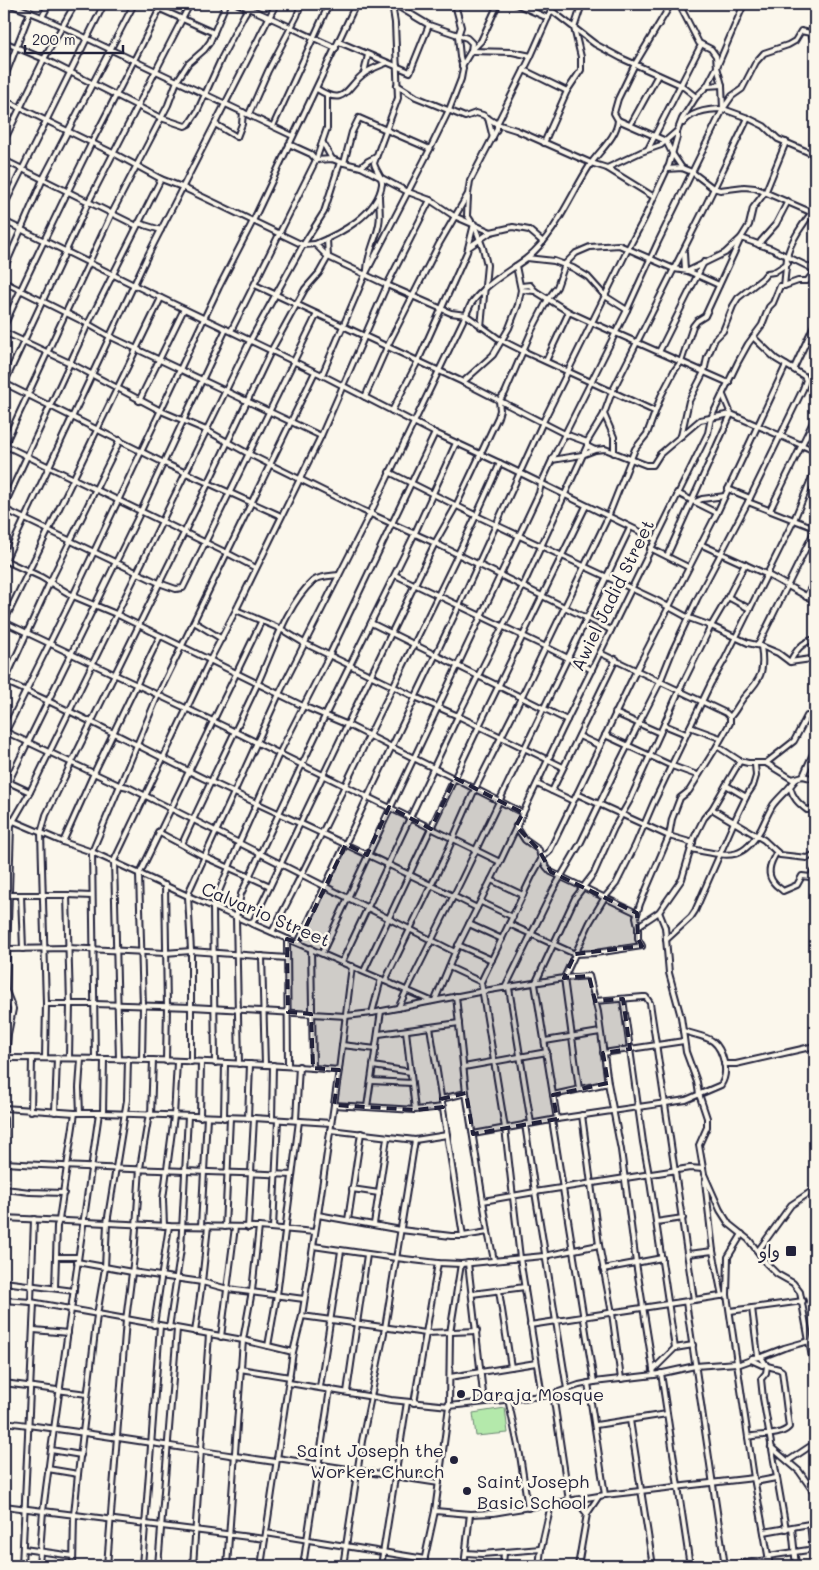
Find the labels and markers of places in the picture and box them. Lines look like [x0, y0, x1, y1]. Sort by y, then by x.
place label: واو [758, 1239, 780, 1263]
marker: واو [784, 1244, 798, 1258]
place label: Daraja Mosque [471, 1382, 604, 1406]
marker: Daraja Mosque [455, 1388, 467, 1400]
place label: Saint Joseph the Worker Church [297, 1438, 444, 1483]
marker: Saint Joseph the Worker Church [448, 1454, 460, 1466]
place label: Saint Joseph Basic School [477, 1469, 589, 1514]
marker: Saint Joseph Basic School [461, 1485, 473, 1497]

